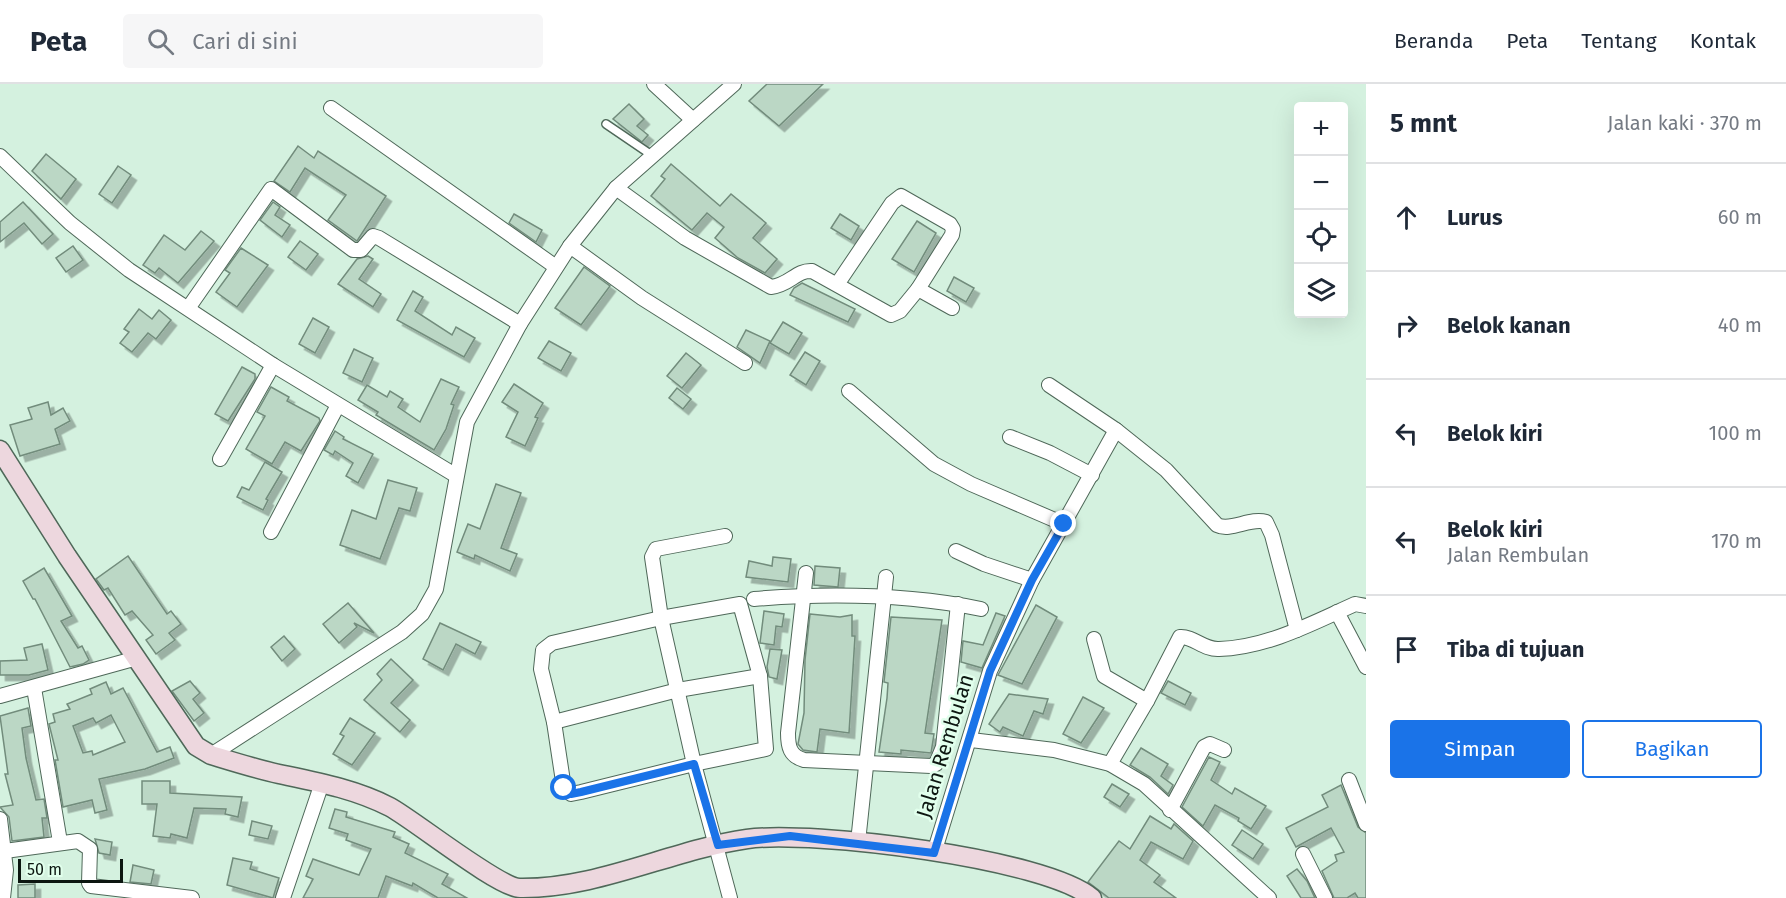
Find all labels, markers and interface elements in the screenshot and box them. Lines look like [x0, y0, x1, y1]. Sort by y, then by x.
search box [123, 14, 543, 68]
text: Peta [30, 25, 87, 58]
icon: search [144, 25, 177, 58]
text: Cari di sini [192, 28, 298, 55]
text: Beranda [1394, 28, 1473, 54]
text: Peta [1506, 28, 1548, 54]
text: Tentang [1581, 28, 1657, 54]
text: Kontak [1690, 28, 1756, 54]
map controls [1294, 102, 1348, 318]
button: + [1294, 102, 1348, 156]
text: 5 mnt [1390, 108, 1457, 139]
text: Jalan kaki · 370 m [1607, 111, 1762, 135]
button: − [1294, 156, 1348, 210]
icon: ahead [1390, 201, 1423, 234]
text: Lurus [1447, 204, 1503, 231]
text: 60 m [1718, 205, 1762, 229]
button: locate [1294, 210, 1348, 264]
button: layers [1294, 264, 1348, 318]
icon: right [1390, 309, 1423, 342]
text: Belok kanan [1447, 312, 1571, 339]
text: 40 m [1718, 313, 1762, 337]
icon: left [1390, 417, 1423, 450]
text: Belok kiri [1447, 420, 1543, 447]
text: 100 m [1709, 421, 1762, 445]
route end [1050, 510, 1076, 536]
text: Belok kiri [1447, 516, 1543, 543]
icon: left [1390, 525, 1423, 558]
text: 170 m [1711, 529, 1762, 553]
text: Jalan Rembulan [1447, 543, 1589, 567]
icon: arrive [1390, 633, 1423, 666]
text: Tiba di tujuan [1447, 636, 1584, 663]
street label: Jalan Rembulan [911, 671, 979, 821]
button: Simpan [1390, 720, 1570, 778]
button: Bagikan [1582, 720, 1762, 778]
route start [550, 774, 576, 800]
scale bar [18, 856, 123, 884]
text: 50 m [27, 860, 62, 879]

